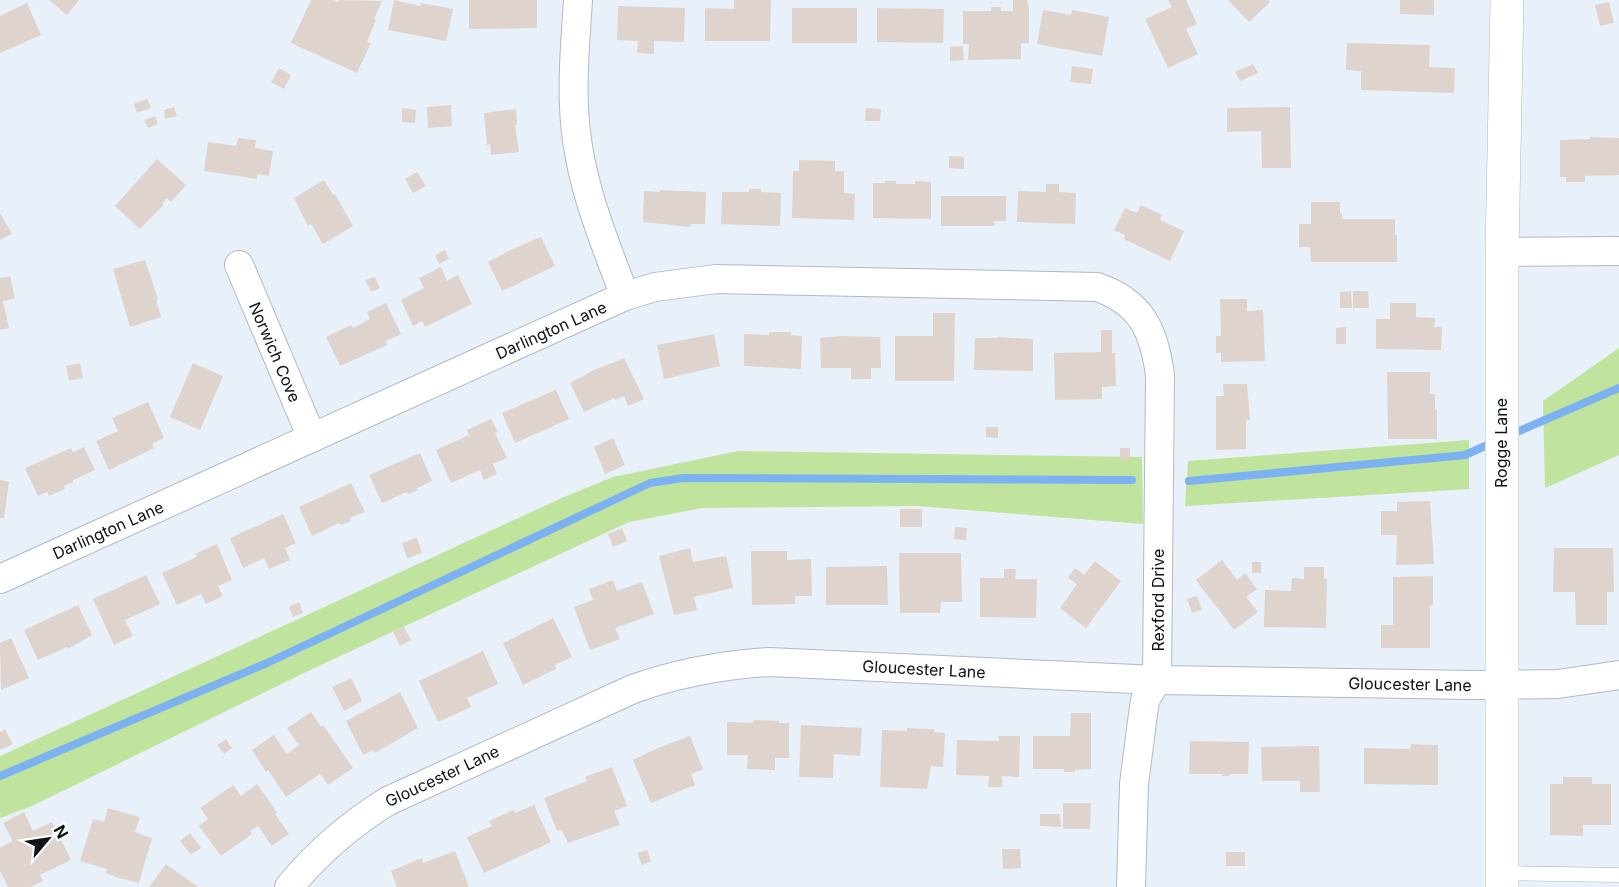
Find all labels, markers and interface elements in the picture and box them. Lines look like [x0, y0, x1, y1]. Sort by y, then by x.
street label: Darlington Lane [492, 297, 610, 363]
street label: Norwich Cove [245, 299, 305, 405]
street label: Rogge Lane [1491, 398, 1511, 488]
street label: Darlington Lane [49, 497, 167, 563]
street label: Rexford Drive [1148, 549, 1168, 651]
street label: Gloucester Lane [862, 656, 986, 682]
street label: Gloucester Lane [1348, 673, 1472, 695]
street label: Gloucester Lane [382, 741, 502, 811]
north arrow [18, 809, 78, 869]
text: N [49, 822, 73, 842]

